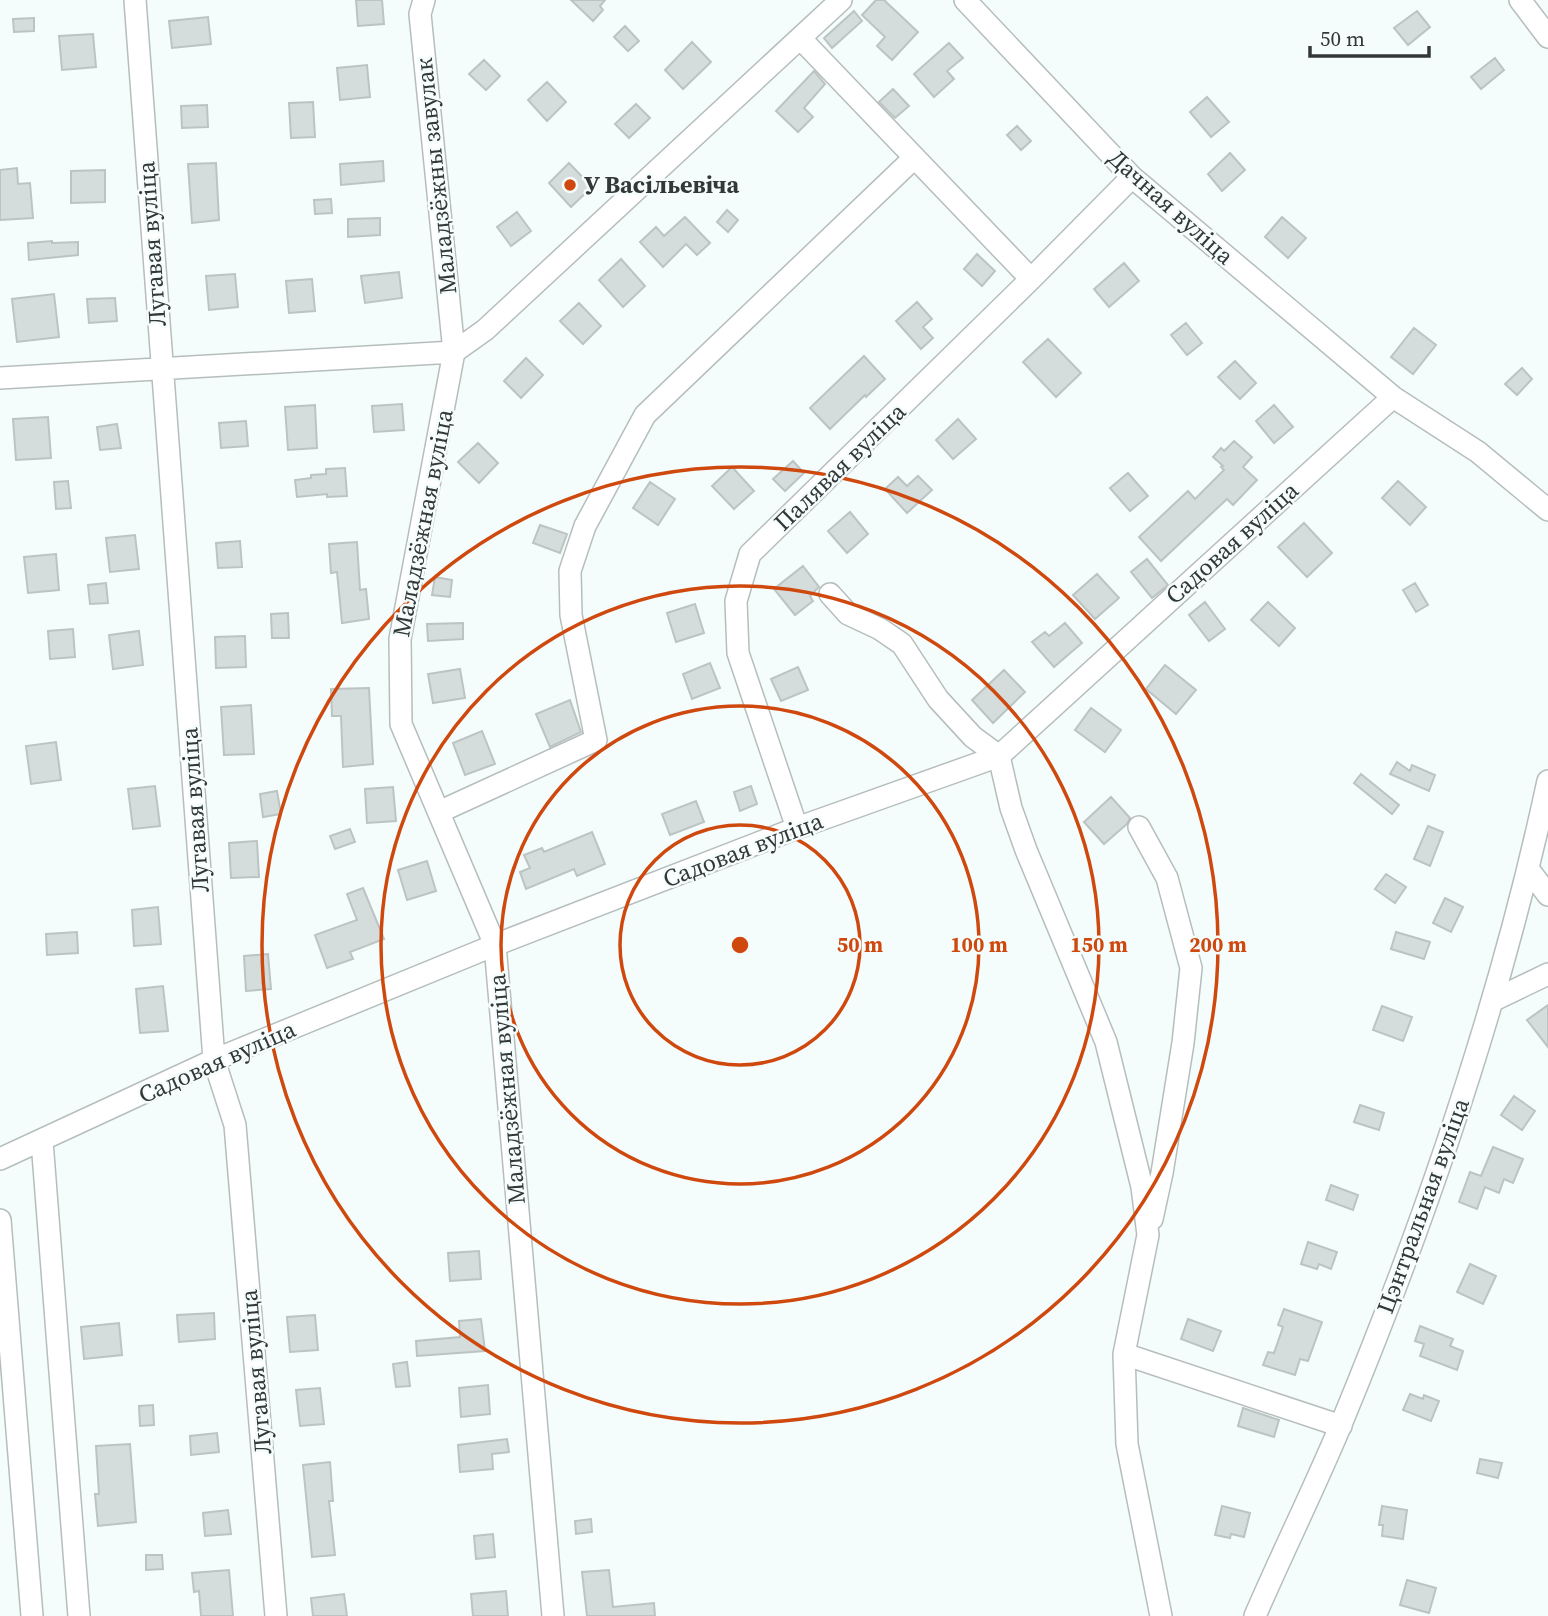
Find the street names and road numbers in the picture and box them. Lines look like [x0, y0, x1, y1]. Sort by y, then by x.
street label: Маладзёжны завулак [407, 56, 464, 296]
street label: Дачная вуліца [1101, 141, 1242, 272]
street label: Лугавая вуліца [129, 159, 174, 328]
street label: Палявая вуліца [766, 395, 913, 538]
street label: Маладзёжная вуліца [384, 406, 461, 640]
street label: Садовая вуліца [1158, 473, 1306, 611]
street label: Лугавая вуліца [172, 725, 217, 894]
street label: Садовая вуліца [658, 804, 828, 895]
street label: Маладзёжная вуліца [480, 972, 533, 1206]
street label: Садовая вуліца [133, 1012, 301, 1111]
street label: Цэнтральная вуліца [1368, 1093, 1477, 1318]
street label: Лугавая вуліца [232, 1287, 279, 1456]

